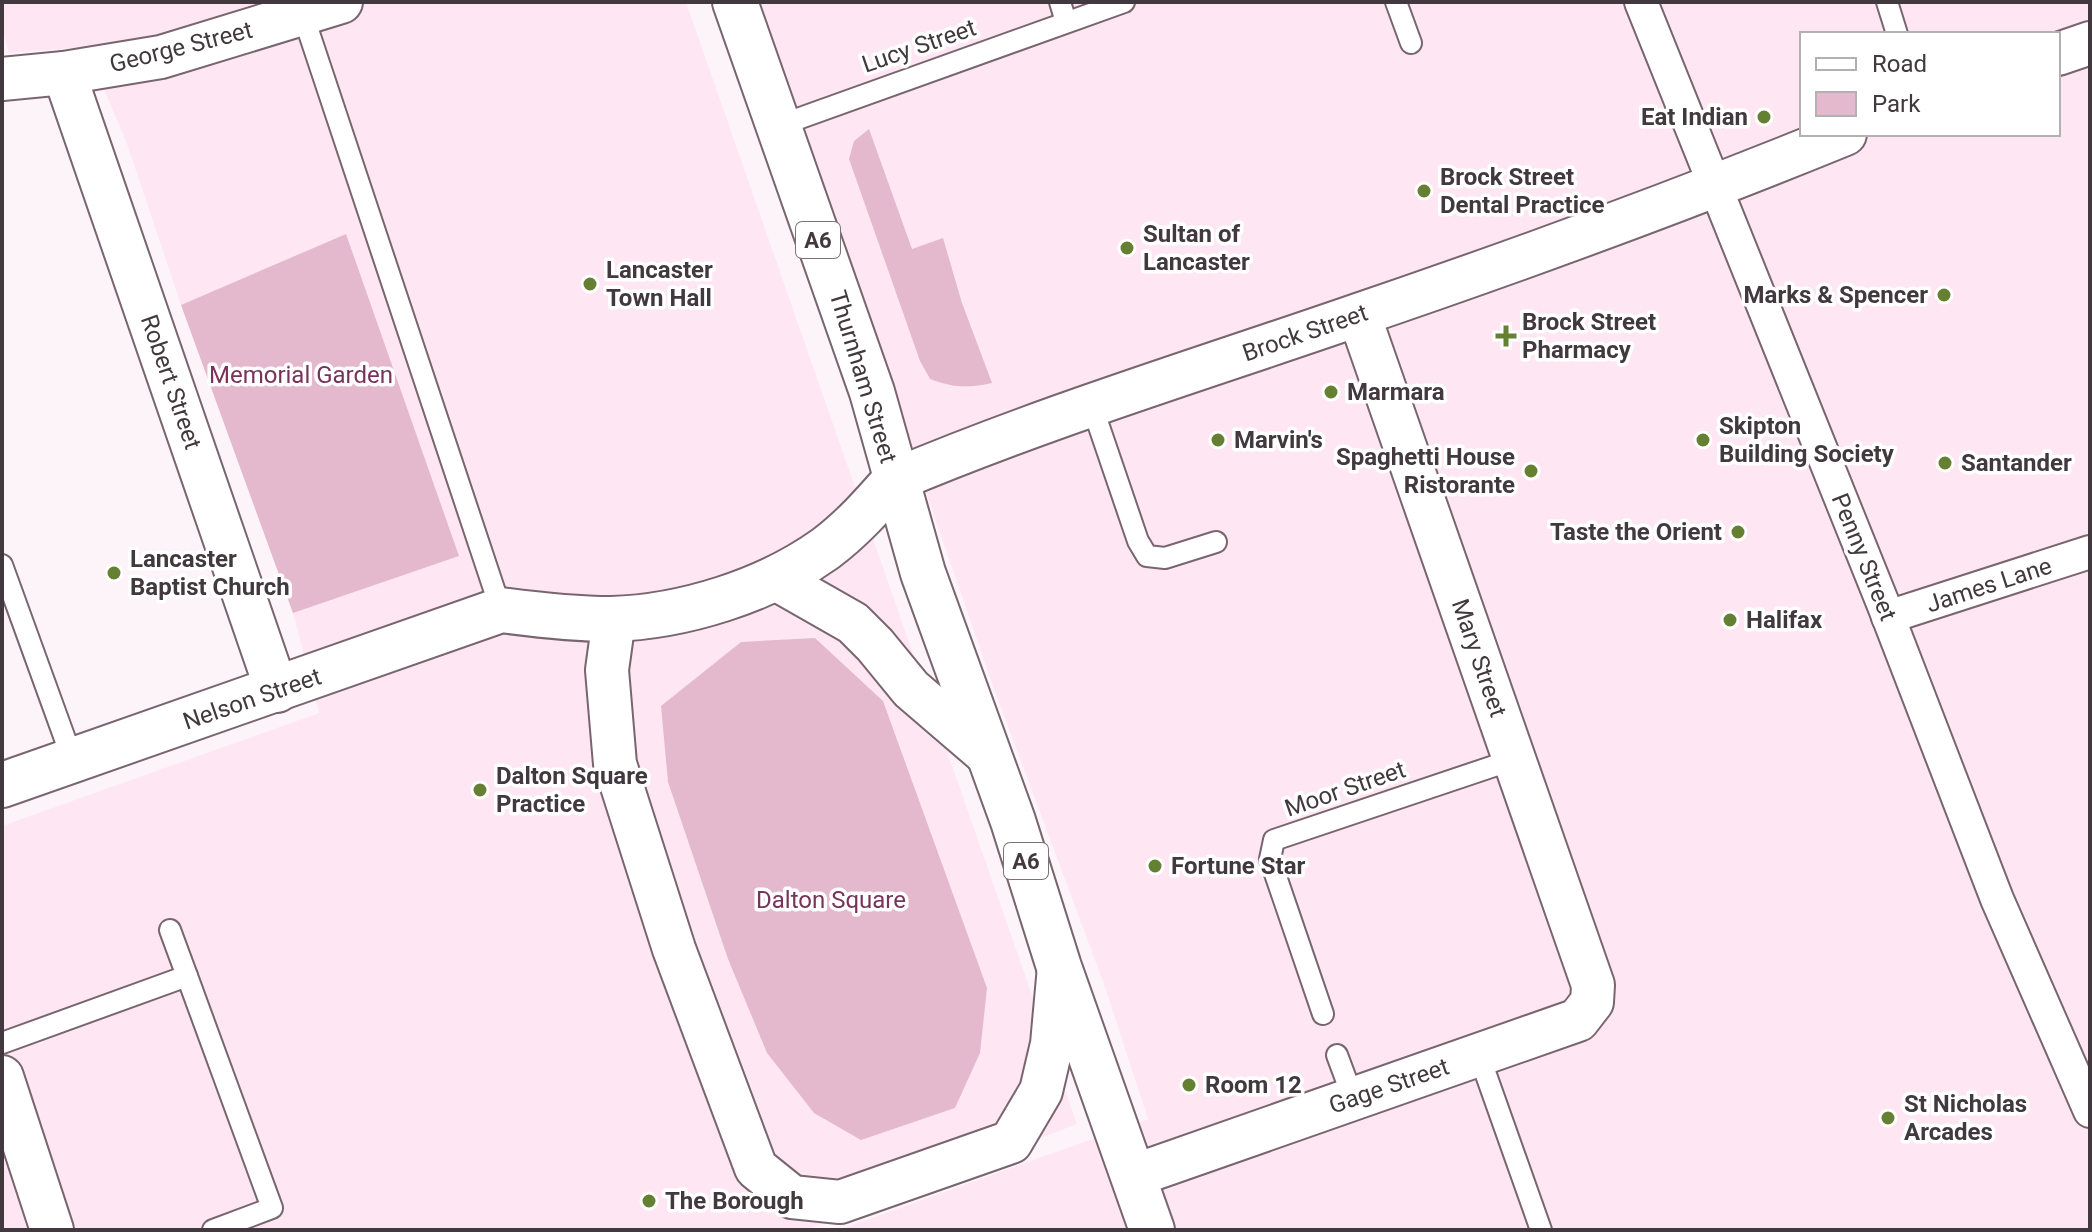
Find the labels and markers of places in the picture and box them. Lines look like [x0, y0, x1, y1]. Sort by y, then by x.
place label: Eat Indian [1641, 103, 1748, 131]
marker: Eat Indian [1755, 108, 1773, 126]
place label: Brock Street Dental Practice [1440, 163, 1604, 219]
marker: Brock Street Dental Practice [1415, 182, 1433, 200]
place label: Sultan of Lancaster [1143, 220, 1250, 276]
marker: Sultan of Lancaster [1118, 239, 1136, 257]
place label: Lancaster Town Hall [606, 256, 713, 312]
marker: Lancaster Town Hall [581, 275, 599, 293]
place label: Marks & Spencer [1744, 281, 1928, 309]
marker: Marks & Spencer [1935, 286, 1953, 304]
place label: Brock Street Pharmacy [1522, 308, 1656, 364]
marker: Brock Street Pharmacy [1497, 327, 1515, 345]
place label: Marmara [1347, 378, 1445, 406]
marker: Marmara [1322, 383, 1340, 401]
place label: Skipton Building Society [1719, 412, 1895, 468]
place label: Marvin's [1234, 426, 1323, 454]
marker: Marvin's [1209, 431, 1227, 449]
marker: Skipton Building Society [1694, 431, 1712, 449]
place label: Spaghetti House Ristorante [1336, 443, 1515, 499]
place label: Santander [1961, 449, 2072, 477]
marker: Santander [1936, 454, 1954, 472]
marker: Spaghetti House Ristorante [1522, 462, 1540, 480]
place label: Taste the Orient [1550, 518, 1722, 546]
marker: Taste the Orient [1729, 523, 1747, 541]
place label: Lancaster Baptist Church [130, 545, 290, 601]
marker: Lancaster Baptist Church [105, 564, 123, 582]
place label: Halifax [1746, 606, 1823, 634]
marker: Halifax [1721, 611, 1739, 629]
place label: Dalton Square Practice [496, 762, 648, 818]
marker: Dalton Square Practice [471, 781, 489, 799]
place label: Fortune Star [1171, 852, 1306, 880]
marker: Fortune Star [1146, 857, 1164, 875]
place label: Room 12 [1205, 1071, 1302, 1099]
marker: Room 12 [1180, 1076, 1198, 1094]
place label: St Nicholas Arcades [1904, 1090, 2027, 1146]
marker: St Nicholas Arcades [1879, 1109, 1897, 1127]
place label: The Borough [665, 1187, 804, 1215]
marker: The Borough [640, 1192, 658, 1210]

